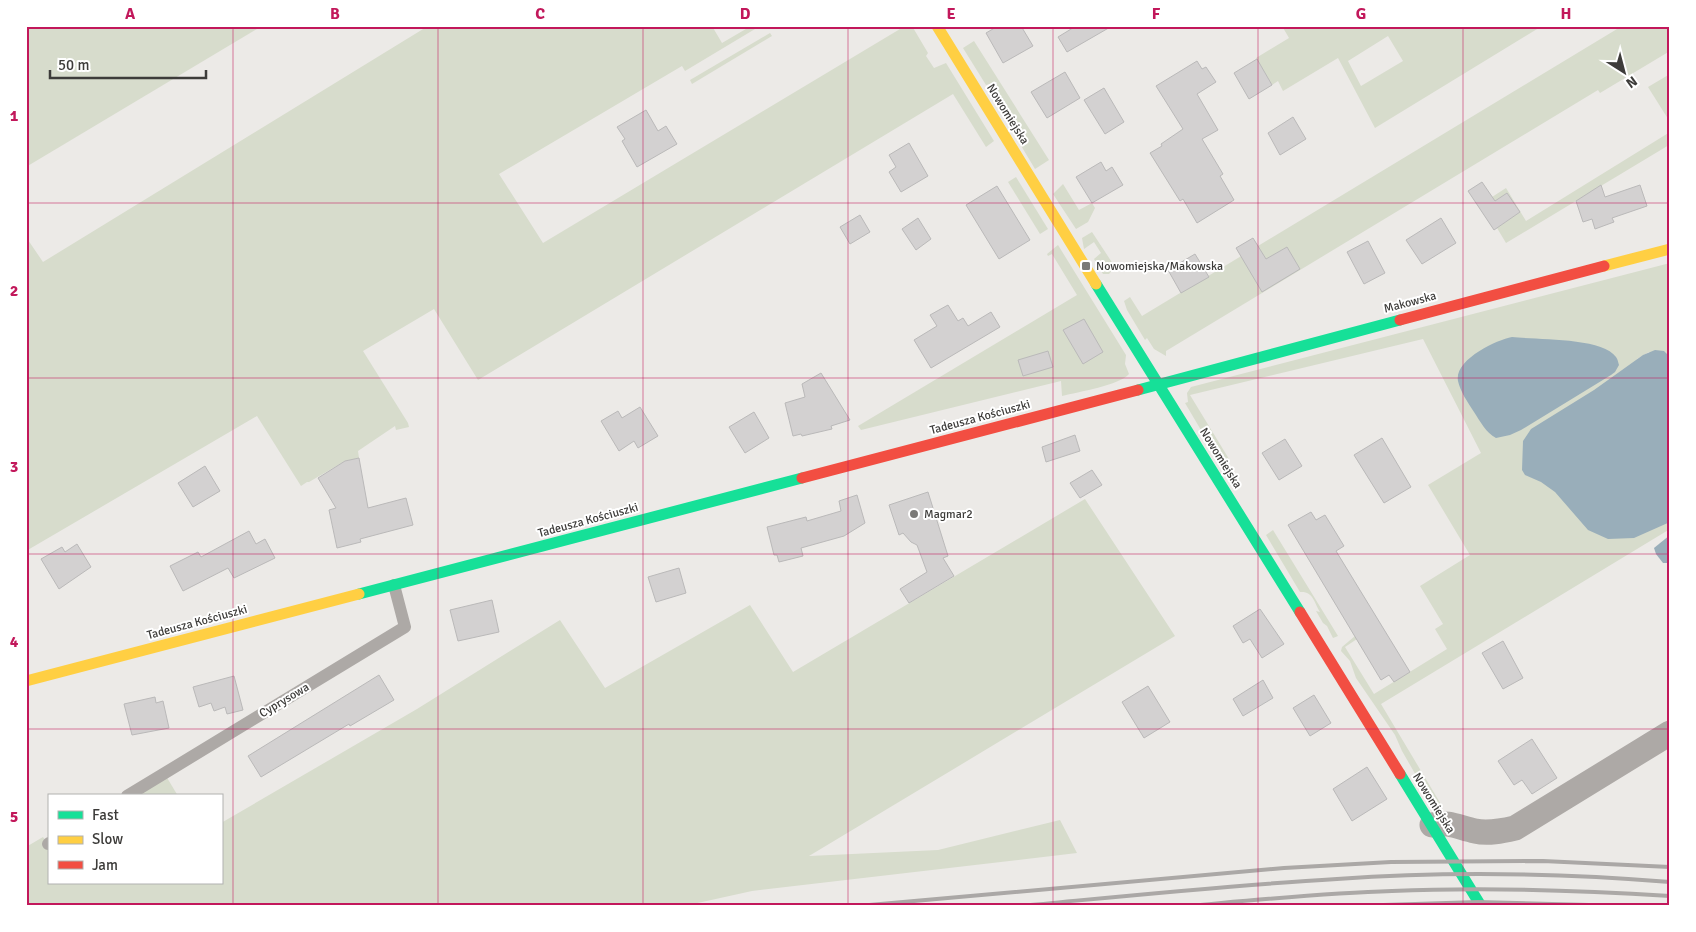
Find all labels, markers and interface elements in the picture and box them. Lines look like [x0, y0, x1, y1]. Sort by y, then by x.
text: A [125, 4, 136, 24]
text: B [330, 4, 340, 24]
text: C [535, 4, 545, 24]
text: D [740, 4, 751, 24]
text: E [946, 4, 956, 24]
text: F [1152, 4, 1161, 24]
text: G [1356, 4, 1366, 24]
text: H [1561, 4, 1571, 24]
scale bar [50, 48, 206, 80]
north arrow [1598, 48, 1648, 98]
text: 50 m [58, 56, 89, 74]
text: N [1622, 72, 1640, 92]
street label: Nowomiejska [983, 81, 1032, 147]
text: 1 [10, 106, 19, 126]
place label: Nowomiejska/Makowska [1096, 259, 1223, 274]
marker: Nowomiejska/Makowska [1080, 260, 1092, 272]
text: 2 [10, 281, 18, 301]
street label: Makowska [1382, 288, 1438, 317]
street label: Tadeusza Kościuszki [928, 397, 1032, 438]
street label: Nowomiejska [1196, 425, 1245, 491]
text: 3 [10, 457, 18, 477]
street label: Tadeusza Kościuszki [536, 500, 640, 541]
place label: Magmar2 [924, 507, 973, 522]
marker: Magmar2 [908, 508, 920, 520]
street label: Tadeusza Kościuszki [145, 602, 249, 643]
text: 4 [10, 632, 19, 652]
street label: Cyprysowa [257, 680, 312, 721]
street label: Nowomiejska [1409, 770, 1458, 836]
legend [48, 794, 222, 884]
text: Fast [92, 806, 119, 824]
text: 5 [10, 807, 18, 827]
text: Slow [92, 830, 123, 848]
text: Jam [92, 856, 118, 874]

